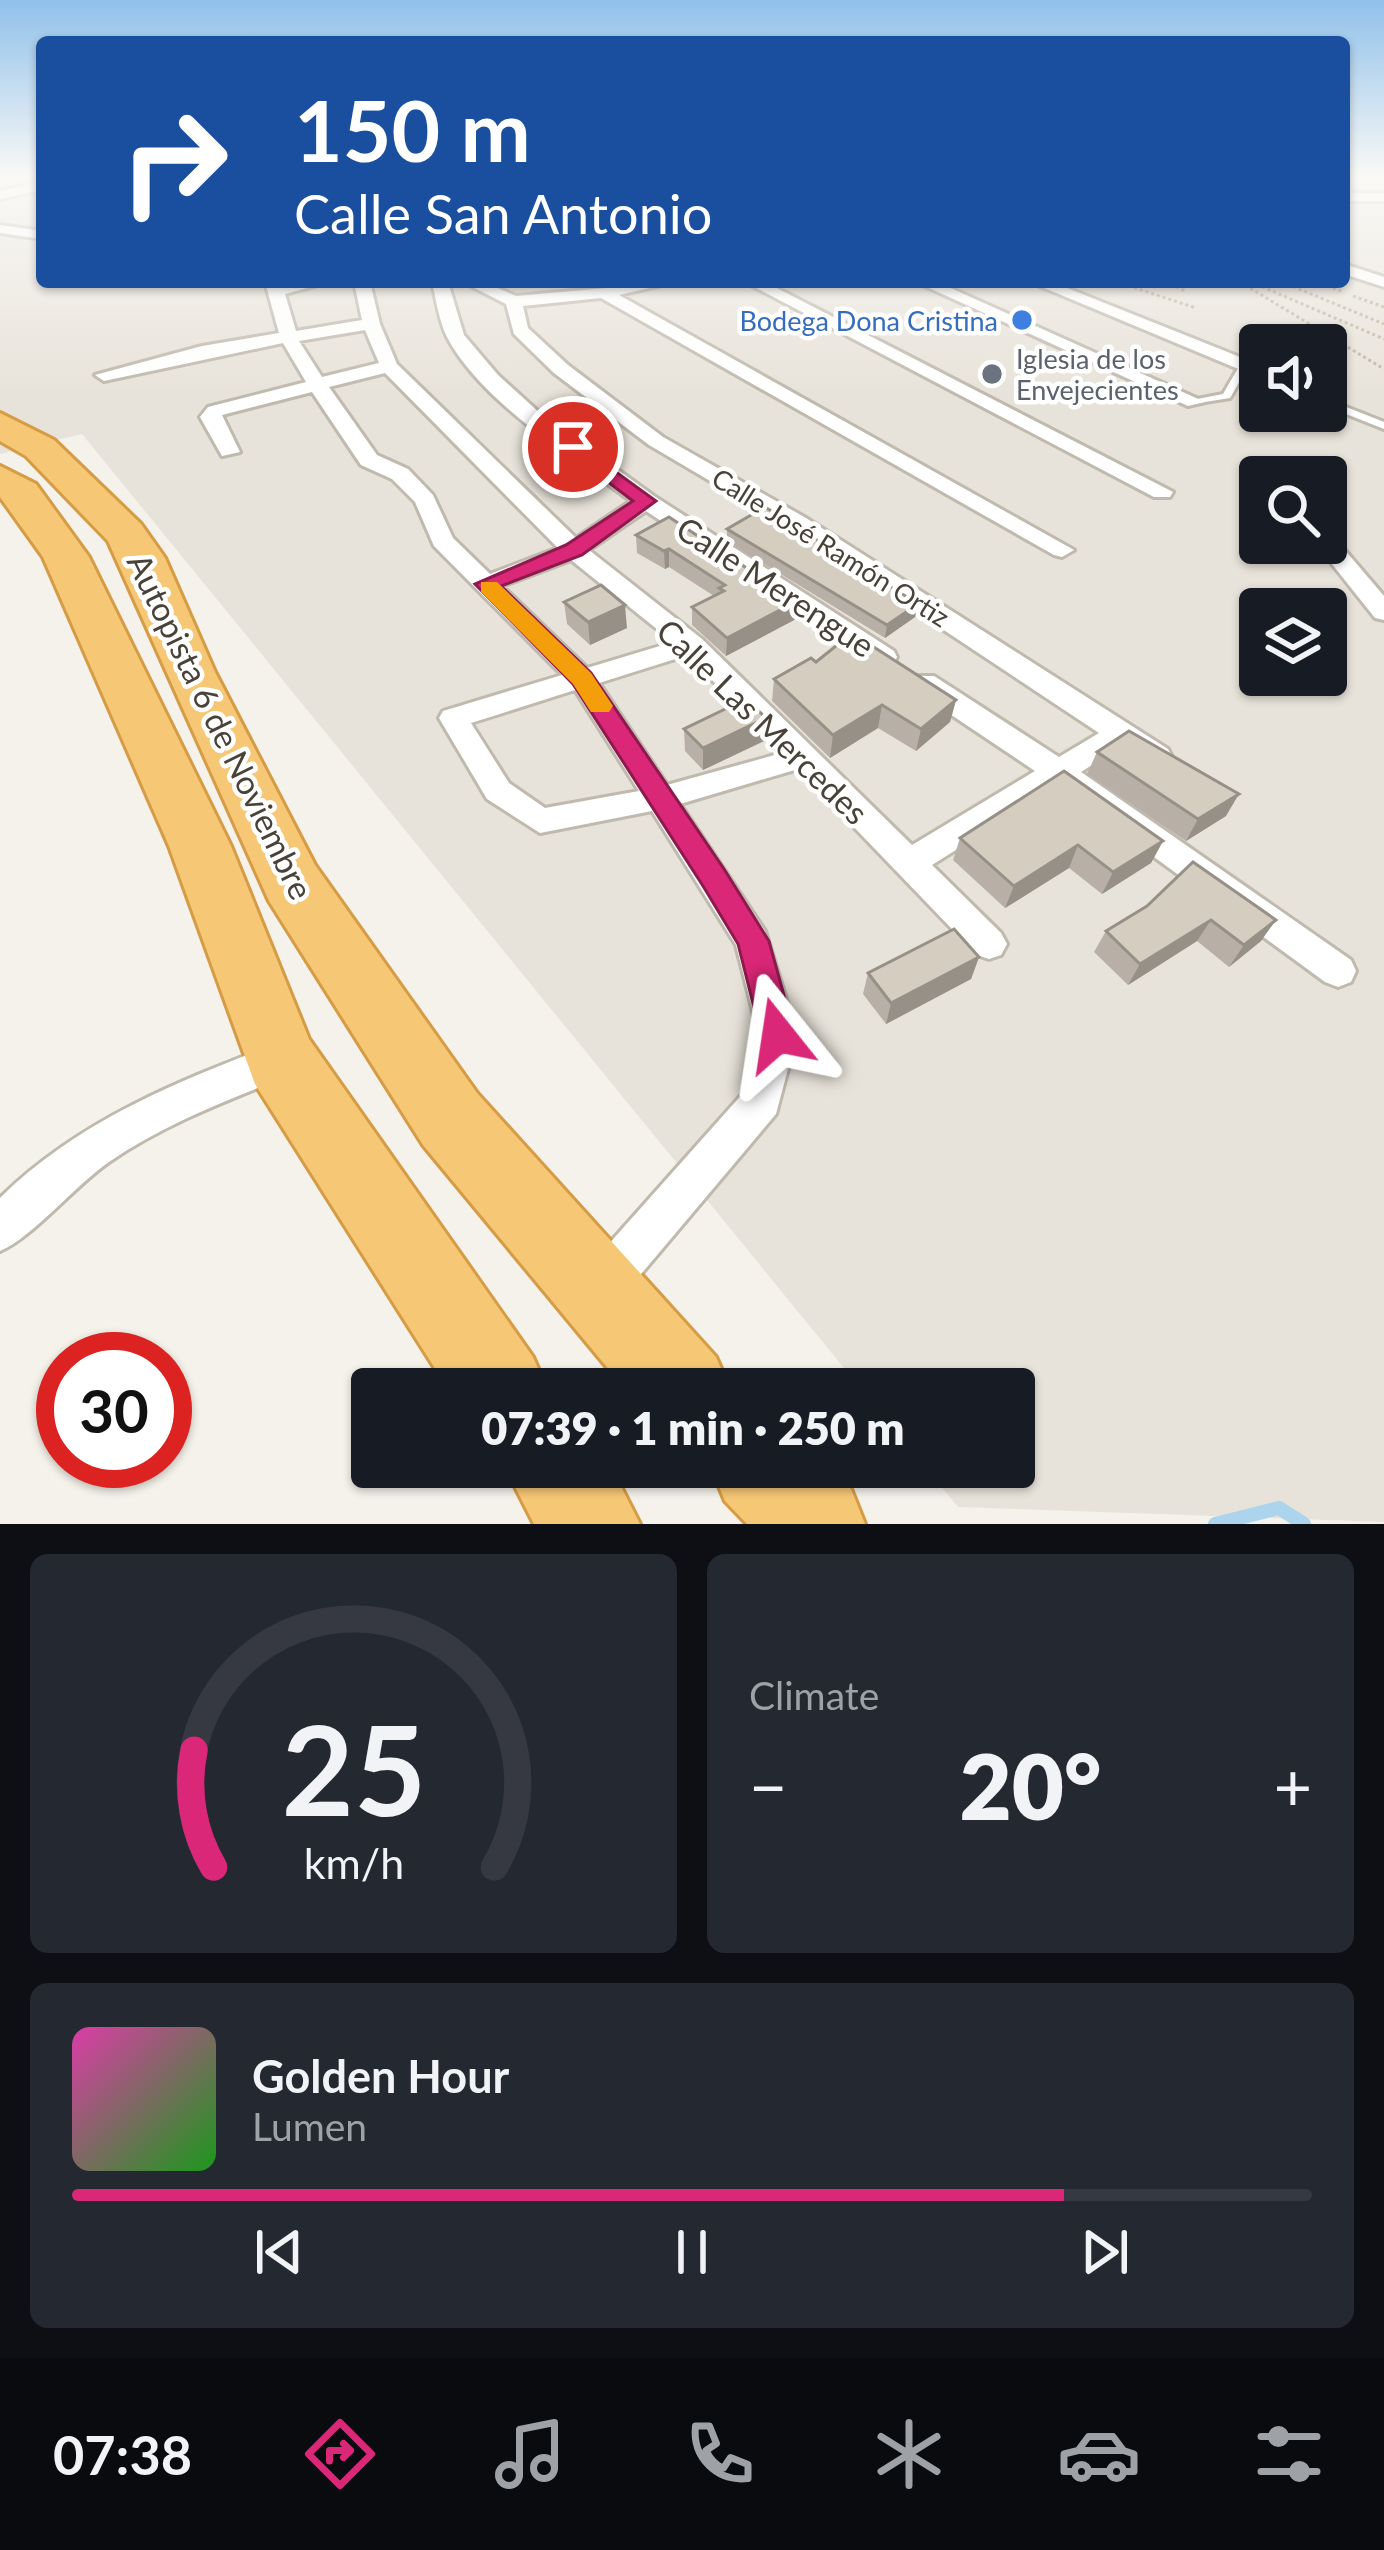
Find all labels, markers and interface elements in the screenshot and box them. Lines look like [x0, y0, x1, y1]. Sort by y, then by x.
text: 150 m [294, 79, 531, 180]
icon: right [96, 84, 252, 240]
text: Calle San Antonio [294, 181, 712, 246]
place label: Bodega Dona Cristina [740, 304, 998, 337]
marker: Bodega Dona Cristina [1009, 307, 1035, 333]
map controls [1239, 324, 1347, 696]
button: sound [1239, 324, 1347, 432]
place label: Iglesia de los Envejecientes [1016, 342, 1179, 406]
marker: Iglesia de los Envejecientes [979, 361, 1005, 387]
pin [522, 396, 624, 498]
icon: arrive [540, 414, 606, 480]
button: search [1239, 456, 1347, 564]
street label: Calle José Ramón Ortiz [706, 461, 956, 633]
street label: Calle Merengue [670, 507, 882, 665]
street label: Autopista 6 de Noviembre [120, 547, 322, 905]
button: layers [1239, 588, 1347, 696]
street label: Calle Las Mercedes [649, 610, 877, 832]
position arrow [715, 972, 841, 1098]
speed limit sign: 30 [36, 1332, 192, 1488]
text: 07:39 · 1 min · 250 m [481, 1401, 905, 1455]
text: Climate [749, 1672, 879, 1718]
text: 25 [281, 1693, 426, 1843]
text: 20° [960, 1731, 1101, 1839]
text: − [749, 1746, 787, 1825]
text: + [1274, 1746, 1312, 1825]
text: km/h [303, 1836, 404, 1887]
text: Golden Hour [252, 2049, 509, 2103]
text: Lumen [252, 2103, 367, 2149]
icon: previous [246, 2219, 312, 2285]
icon: pause [659, 2219, 725, 2285]
icon: next [1072, 2219, 1138, 2285]
icon: directions [298, 2412, 382, 2496]
icon: music [488, 2412, 572, 2496]
icon: phone [678, 2412, 762, 2496]
icon: climate [867, 2412, 951, 2496]
icon: car [1057, 2412, 1141, 2496]
icon: filters [1247, 2412, 1331, 2496]
text: 07:38 [53, 2422, 192, 2487]

